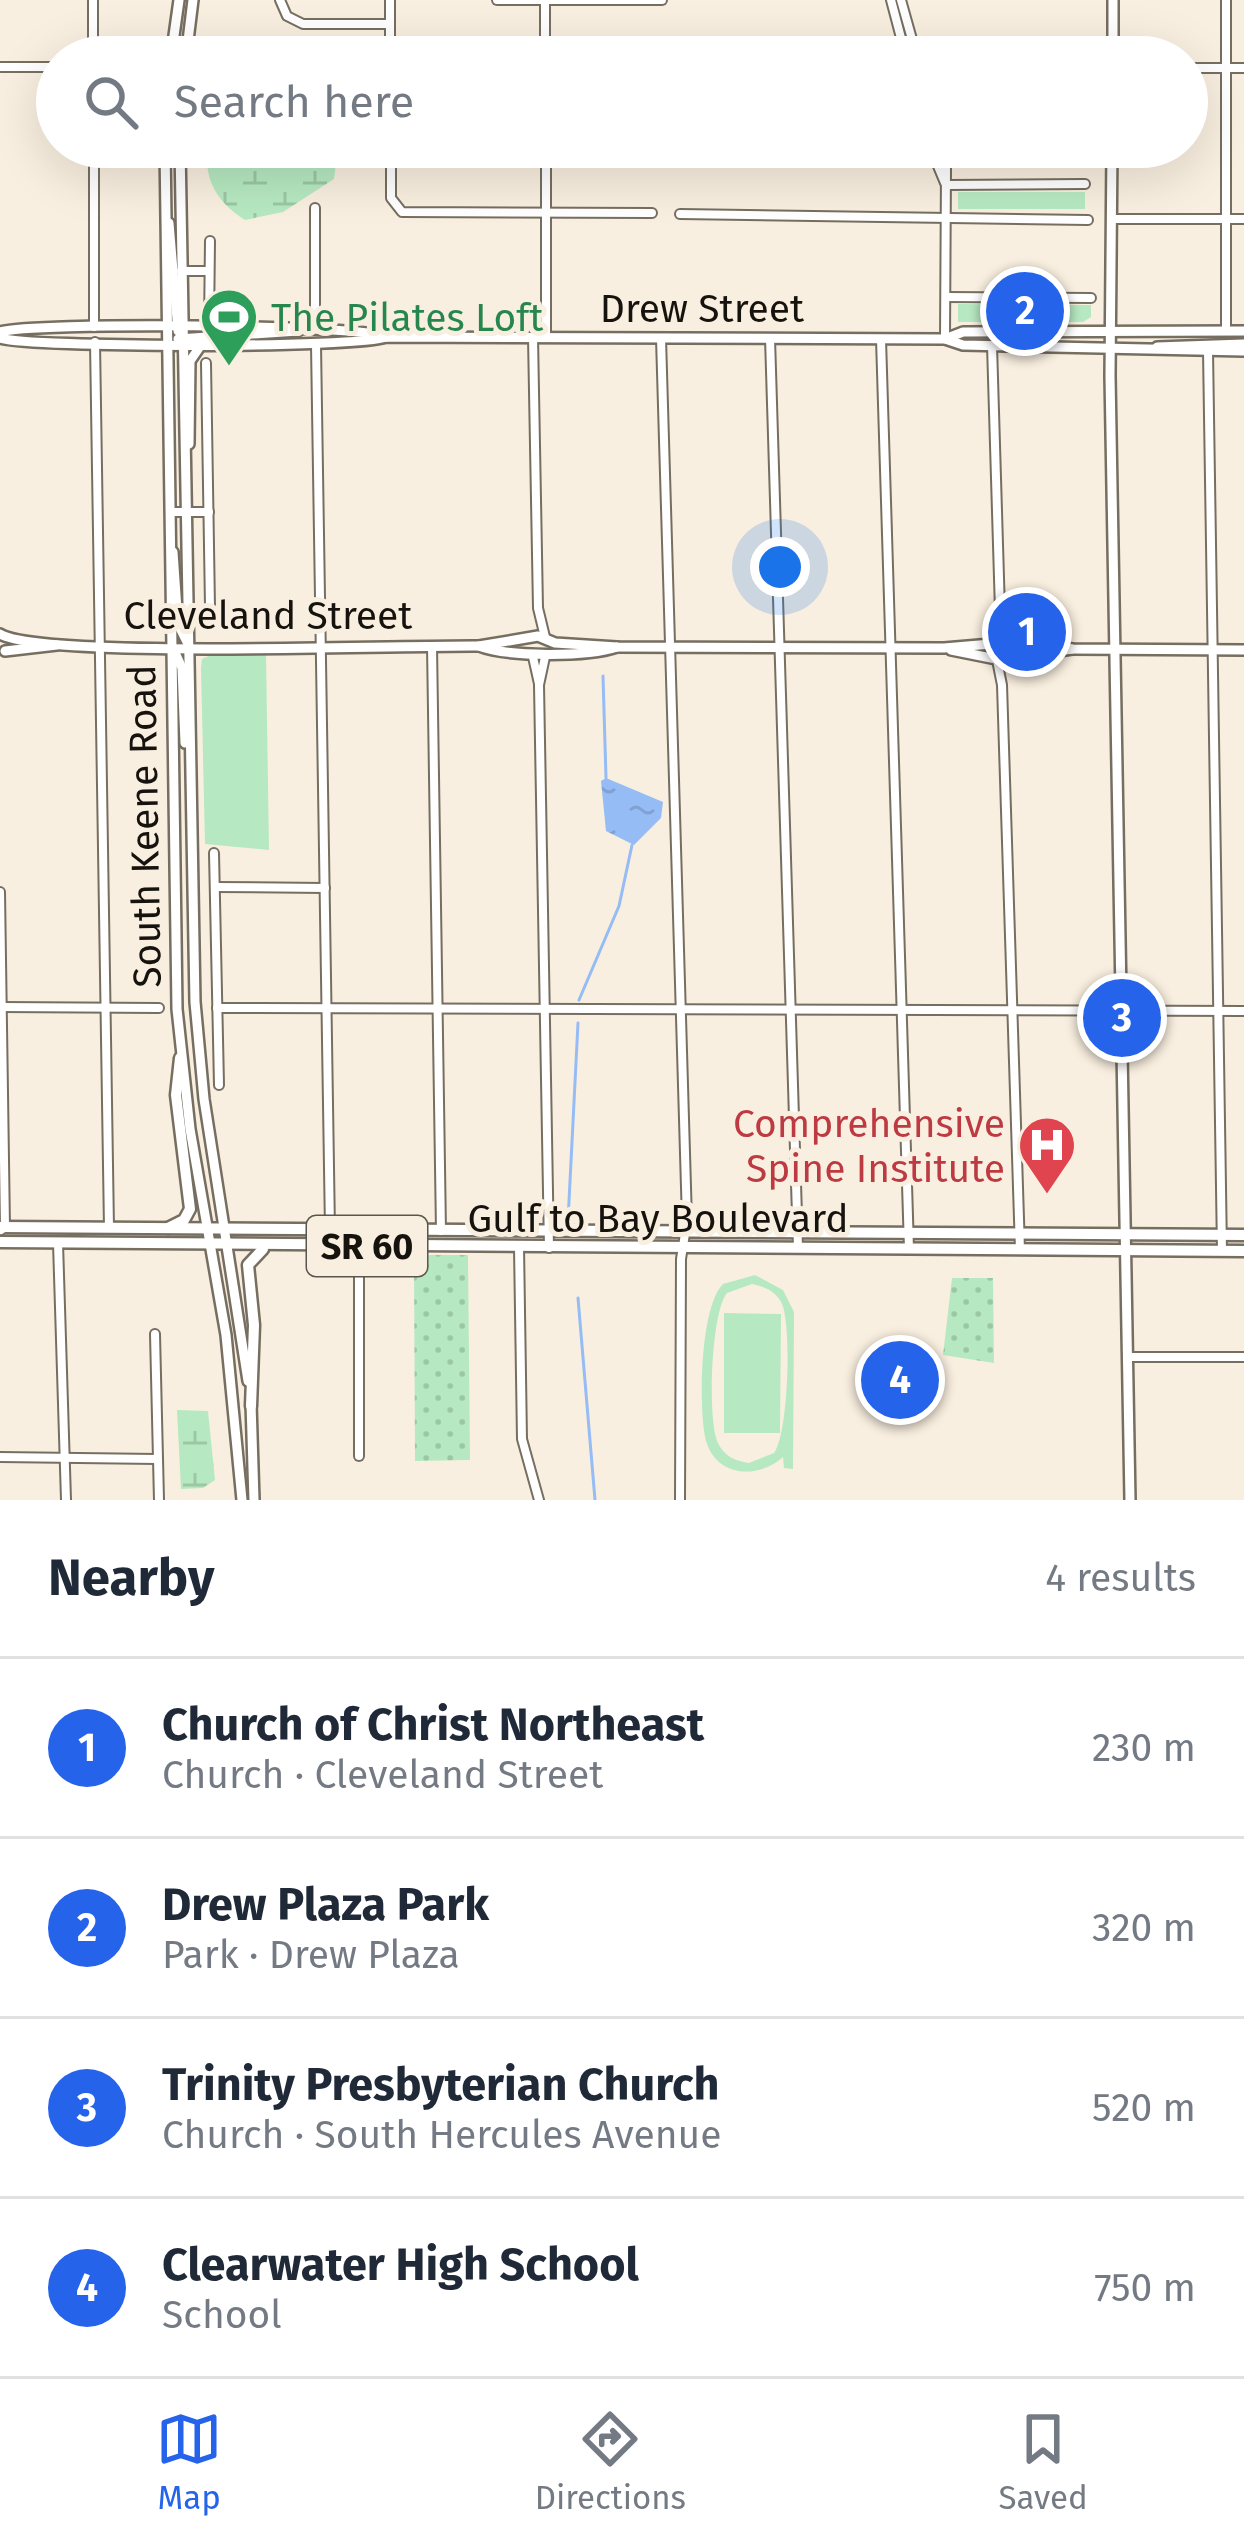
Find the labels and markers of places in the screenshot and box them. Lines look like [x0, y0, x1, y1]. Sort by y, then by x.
pin: 2 [986, 266, 1064, 356]
sports icon: The Pilates Loft [198, 286, 260, 368]
place label: The Pilates Loft [271, 295, 544, 341]
pin: 1 [988, 587, 1066, 677]
pin: 3 [1083, 973, 1161, 1063]
place label: Comprehensive Spine Institute [733, 1101, 1005, 1192]
hospital icon: Comprehensive Spine Institute [1016, 1114, 1078, 1196]
pin: 4 [861, 1335, 939, 1425]

